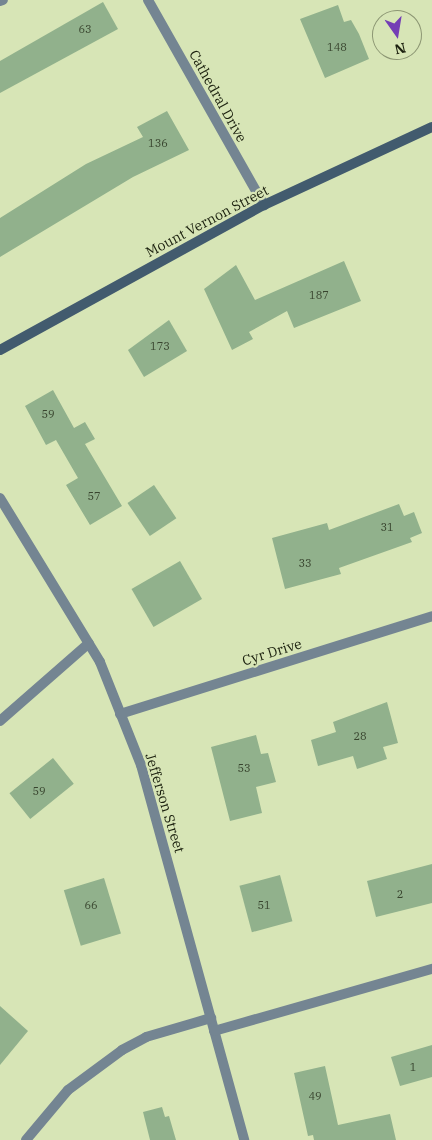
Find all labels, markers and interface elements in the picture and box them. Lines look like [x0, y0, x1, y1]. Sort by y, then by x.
north arrow [372, 10, 422, 60]
house number: 63 [78, 22, 92, 36]
text: N [393, 39, 408, 59]
house number: 148 [327, 40, 347, 54]
street label: Cathedral Drive [186, 47, 250, 145]
house number: 136 [148, 136, 168, 150]
street label: Mount Vernon Street [143, 182, 271, 260]
house number: 187 [309, 288, 329, 302]
house number: 173 [150, 339, 170, 353]
house number: 59 [41, 407, 55, 421]
house number: 57 [87, 489, 101, 503]
house number: 31 [380, 520, 394, 534]
house number: 33 [298, 556, 312, 570]
street label: Cyr Drive [240, 635, 304, 669]
house number: 28 [353, 729, 367, 743]
street label: Jefferson Street [142, 751, 188, 855]
house number: 53 [237, 761, 251, 775]
house number: 59 [32, 784, 46, 798]
house number: 2 [397, 887, 403, 901]
house number: 66 [84, 898, 98, 912]
house number: 51 [257, 898, 271, 912]
house number: 1 [410, 1060, 416, 1074]
house number: 49 [308, 1089, 322, 1103]

